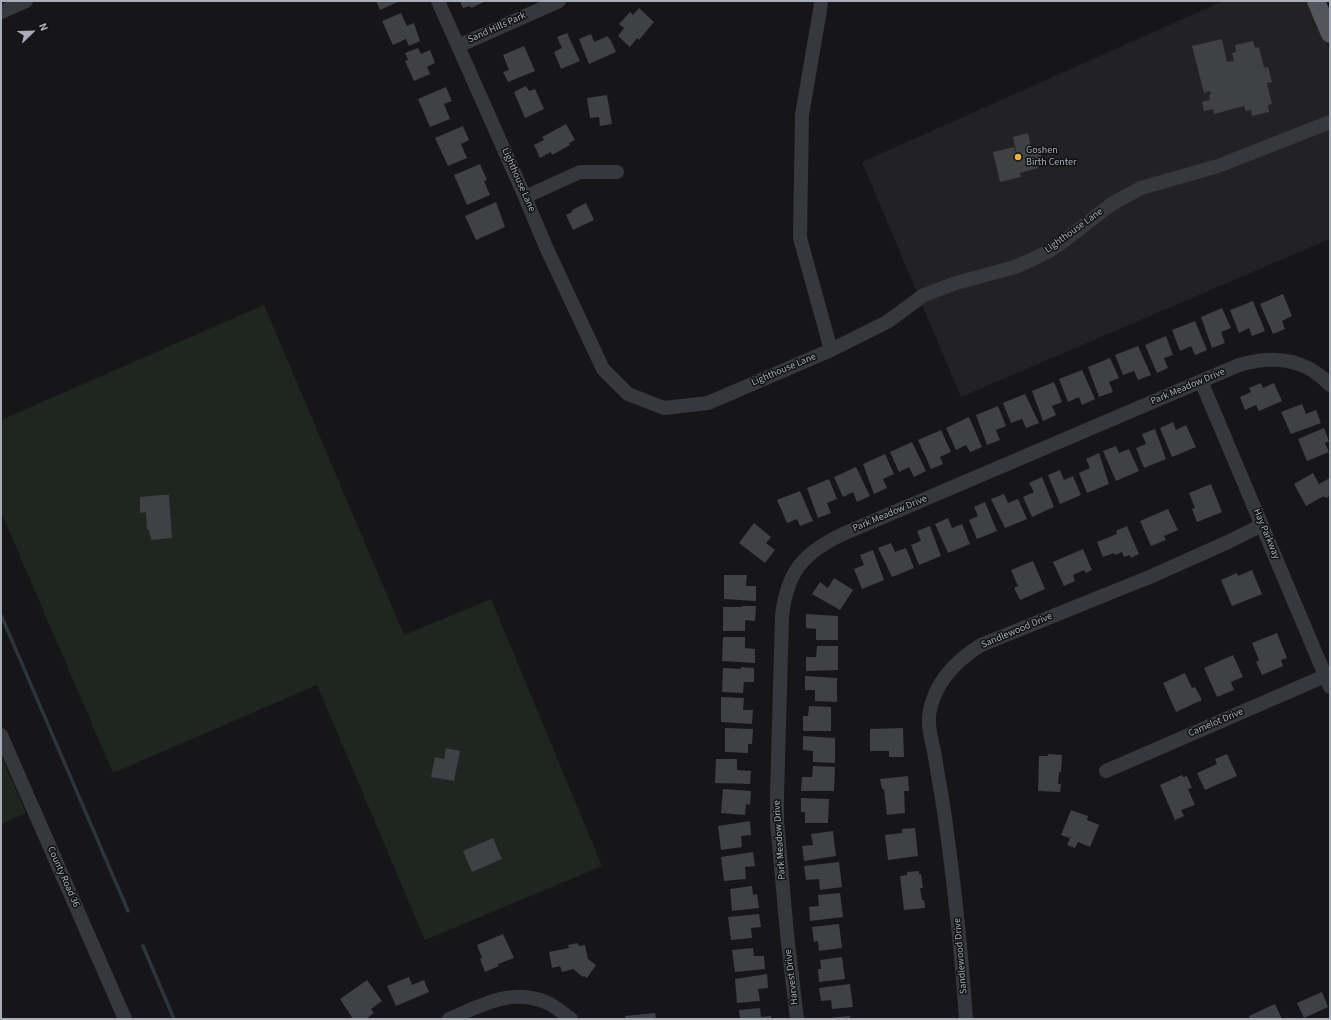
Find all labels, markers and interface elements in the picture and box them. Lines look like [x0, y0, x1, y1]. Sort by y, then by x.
street label: Sand Hills Park [466, 10, 528, 46]
north arrow [12, 12, 52, 52]
text: N [35, 21, 52, 33]
place label: Goshen Birth Center [1026, 145, 1076, 168]
street label: Lighthouse Lane [498, 146, 538, 214]
marker: Goshen Birth Center [1013, 152, 1023, 162]
street label: Lighthouse Lane [1043, 206, 1105, 256]
street label: Lighthouse Lane [750, 351, 818, 389]
street label: Park Meadow Drive [1149, 366, 1227, 408]
street label: Park Meadow Drive [851, 493, 929, 535]
street label: Hay Parkway [1250, 507, 1282, 561]
street label: Sandlewood Drive [980, 611, 1054, 651]
street label: Camelot Drive [1187, 706, 1245, 740]
street label: Park Meadow Drive [771, 800, 789, 880]
street label: County Road 36 [44, 845, 82, 909]
street label: Sandlewood Drive [952, 918, 970, 994]
street label: Harvest Drive [783, 949, 801, 1005]

